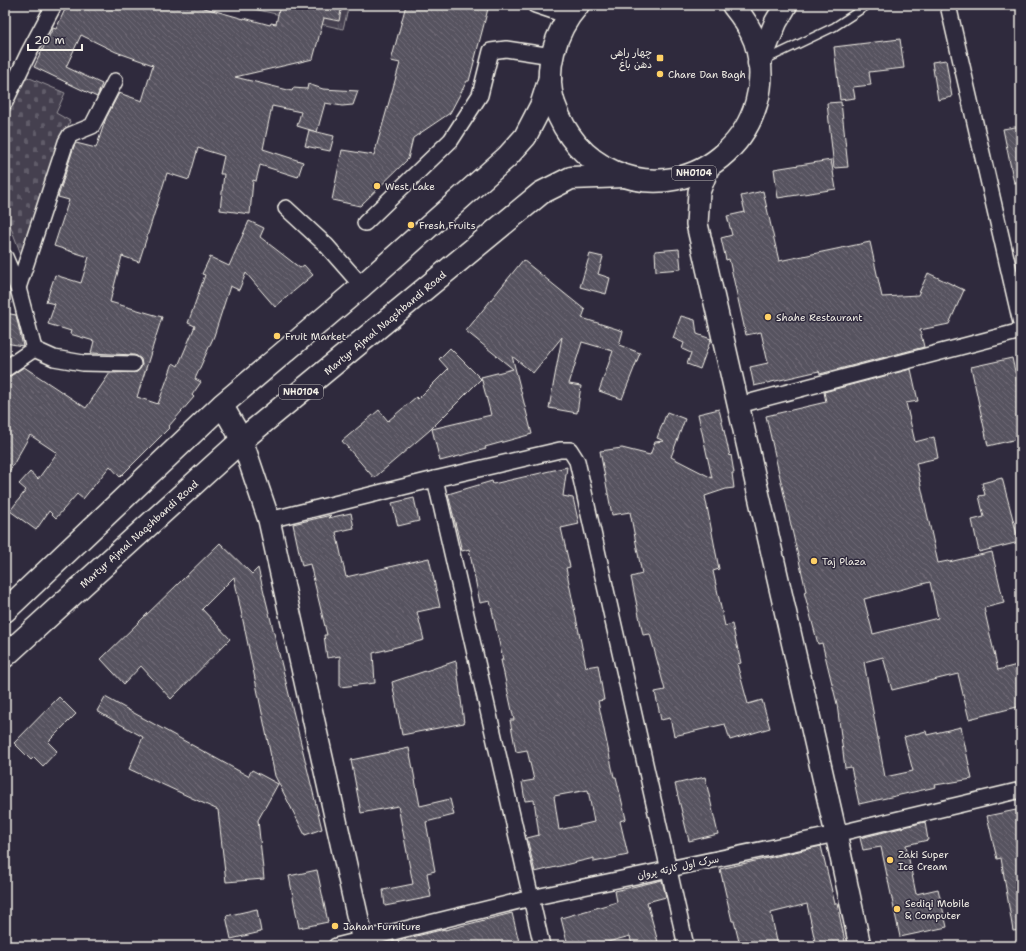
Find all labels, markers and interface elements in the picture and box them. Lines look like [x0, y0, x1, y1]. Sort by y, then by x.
scale bar [28, 26, 82, 52]
text: 20 m [34, 32, 65, 48]
place label: چهار راهی دهن باغ [610, 46, 652, 72]
marker: چهار راهی دهن باغ [655, 53, 665, 63]
place label: Chare Dan Bagh [668, 68, 746, 81]
marker: Chare Dan Bagh [655, 69, 665, 79]
road number: NH0104 [672, 166, 716, 180]
place label: West Lake [385, 180, 435, 193]
marker: West Lake [372, 181, 382, 191]
place label: Fresh Fruits [419, 219, 476, 232]
marker: Fresh Fruits [406, 220, 416, 230]
street label: Martyr Ajmal Naqshbandi Road [321, 268, 449, 378]
place label: Shahe Restaurant [776, 311, 863, 324]
marker: Shahe Restaurant [763, 312, 773, 322]
place label: Fruit Market [285, 330, 346, 343]
marker: Fruit Market [272, 331, 282, 341]
road number: NH0104 [279, 385, 323, 399]
street label: Martyr Ajmal Naqshbandi Road [77, 477, 202, 591]
place label: Taj Plaza [822, 555, 867, 568]
marker: Taj Plaza [809, 556, 819, 566]
place label: Zaki Super Ice Cream [898, 848, 949, 873]
street label: سرک اول کارته پروان [636, 852, 720, 882]
marker: Zaki Super Ice Cream [885, 855, 895, 865]
place label: Sediqi Mobile & Computer [905, 897, 970, 922]
marker: Sediqi Mobile & Computer [892, 904, 902, 914]
place label: Jahan Furniture [343, 920, 421, 933]
marker: Jahan Furniture [330, 921, 340, 931]

